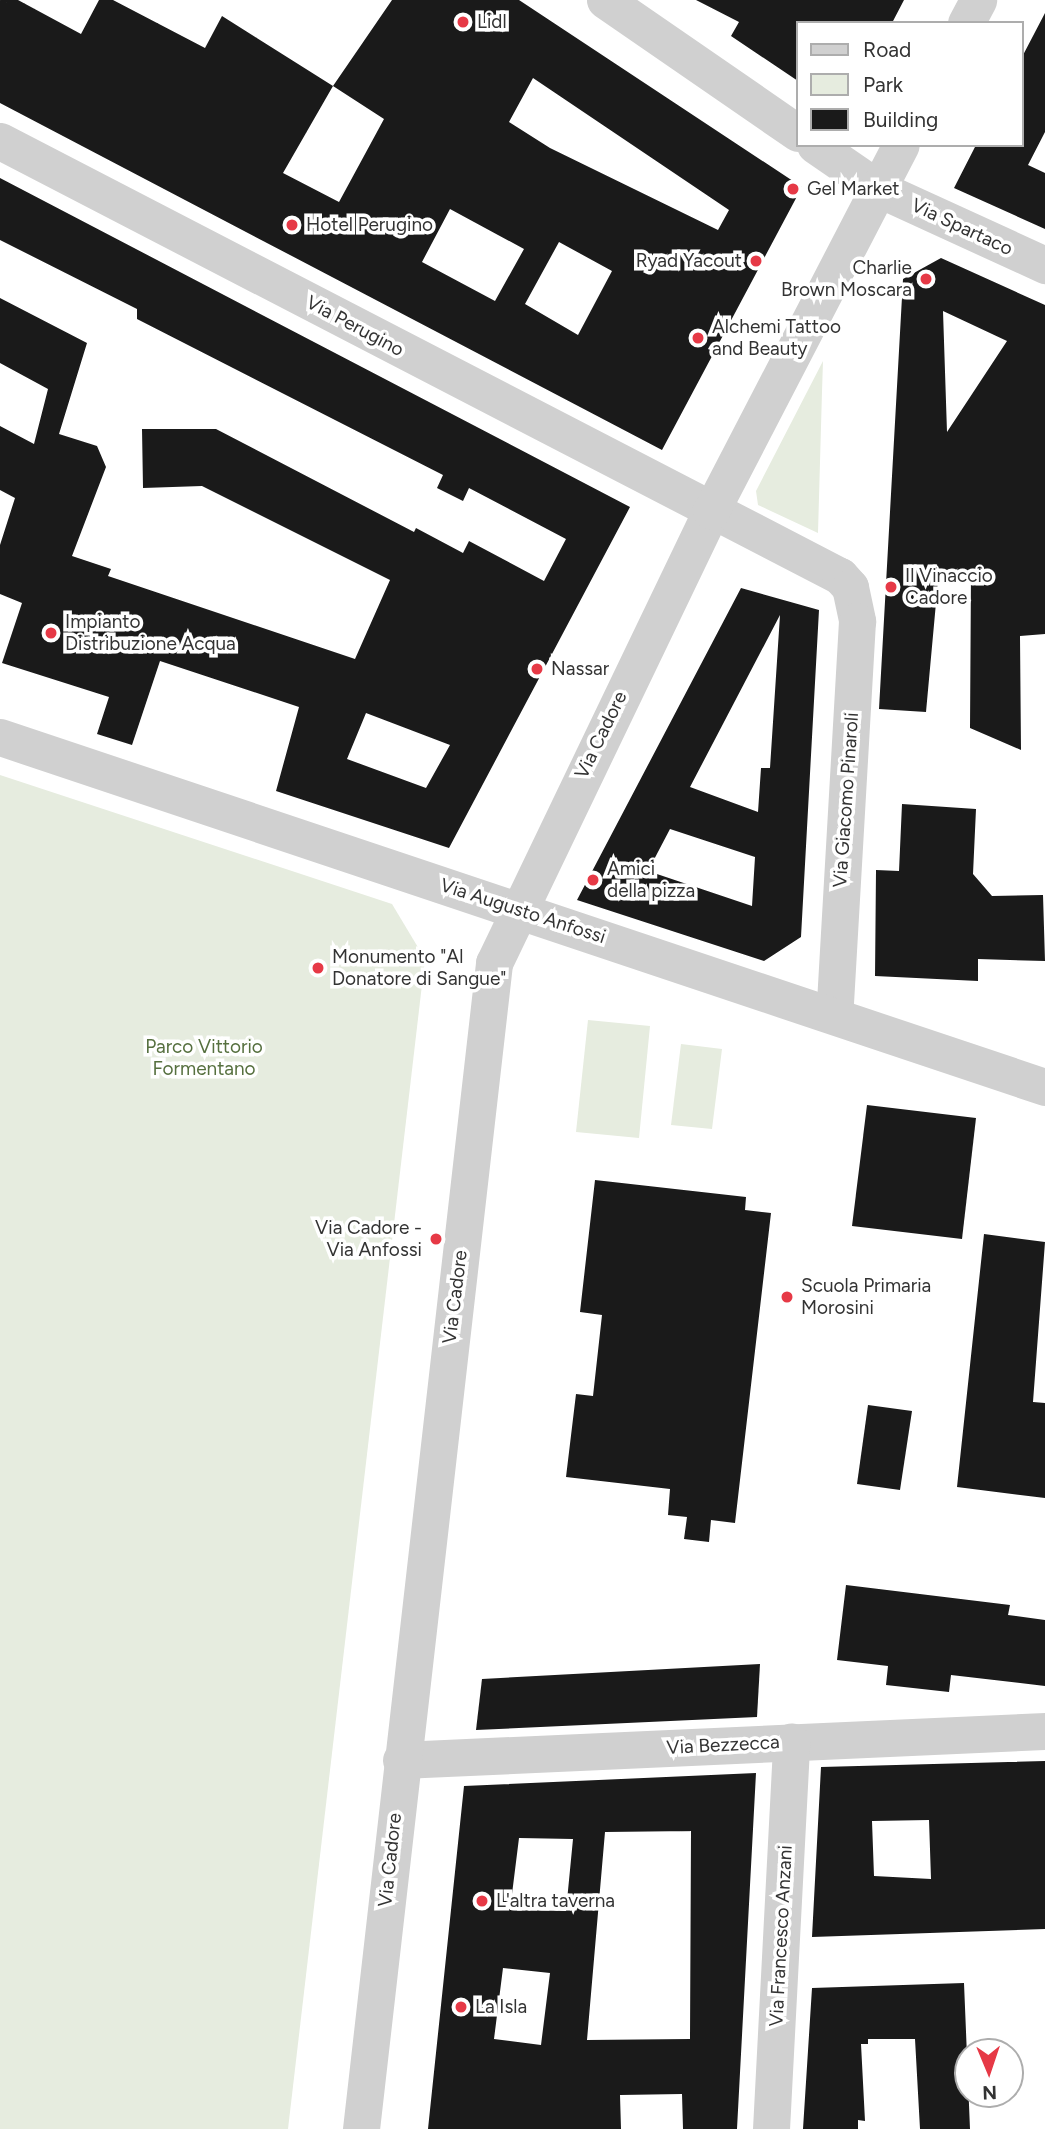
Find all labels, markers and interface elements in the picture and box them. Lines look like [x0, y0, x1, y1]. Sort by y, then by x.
place label: Lidl [477, 11, 507, 33]
marker: Lidl [455, 14, 471, 30]
legend [796, 21, 1024, 147]
text: Road [863, 37, 911, 62]
text: Park [863, 72, 903, 97]
text: Building [863, 107, 938, 132]
place label: Gel Market [807, 178, 899, 200]
marker: Gel Market [785, 181, 801, 197]
street label: Via Spartaco [908, 194, 1016, 260]
place label: Hotel Perugino [306, 214, 433, 236]
marker: Hotel Perugino [284, 217, 300, 233]
place label: Ryad Yacout [636, 250, 742, 272]
marker: Ryad Yacout [748, 253, 764, 269]
place label: Charlie Brown Moscara [781, 257, 912, 301]
marker: Charlie Brown Moscara [918, 271, 934, 287]
street label: Via Perugino [302, 291, 408, 361]
place label: Alchemi Tattoo and Beauty [712, 316, 841, 360]
marker: Alchemi Tattoo and Beauty [690, 330, 706, 346]
place label: Il Vinaccio Cadore [905, 565, 993, 609]
marker: Il Vinaccio Cadore [883, 579, 899, 595]
place label: Impianto Distribuzione Acqua [65, 611, 236, 655]
marker: Impianto Distribuzione Acqua [43, 625, 59, 641]
place label: Nassar [551, 658, 609, 680]
marker: Nassar [529, 661, 545, 677]
street label: Via Cadore [570, 688, 632, 782]
street label: Via Giacomo Pinaroli [829, 712, 863, 888]
place label: Amici della pizza [607, 858, 695, 902]
marker: Amici della pizza [585, 872, 601, 888]
street label: Via Augusto Anfossi [437, 874, 609, 948]
place label: Monumento "Al Donatore di Sangue" [332, 946, 506, 990]
marker: Monumento "Al Donatore di Sangue" [310, 960, 326, 976]
park label: Parco Vittorio Formentano [145, 1036, 263, 1080]
place label: Via Cadore - Via Anfossi [315, 1217, 422, 1261]
marker: Via Cadore - Via Anfossi [428, 1231, 444, 1247]
street label: Via Cadore [438, 1249, 472, 1345]
place label: Scuola Primaria Morosini [801, 1275, 931, 1319]
marker: Scuola Primaria Morosini [779, 1289, 795, 1305]
street label: Via Bezzecca [666, 1731, 780, 1759]
street label: Via Cadore [374, 1812, 406, 1908]
street label: Via Francesco Anzani [765, 1845, 797, 2027]
place label: L'altra taverna [496, 1890, 615, 1912]
marker: L'altra taverna [474, 1893, 490, 1909]
place label: La Isla [475, 1996, 527, 2018]
marker: La Isla [453, 1999, 469, 2015]
north arrow [954, 2038, 1024, 2108]
text: N [982, 2081, 997, 2104]

